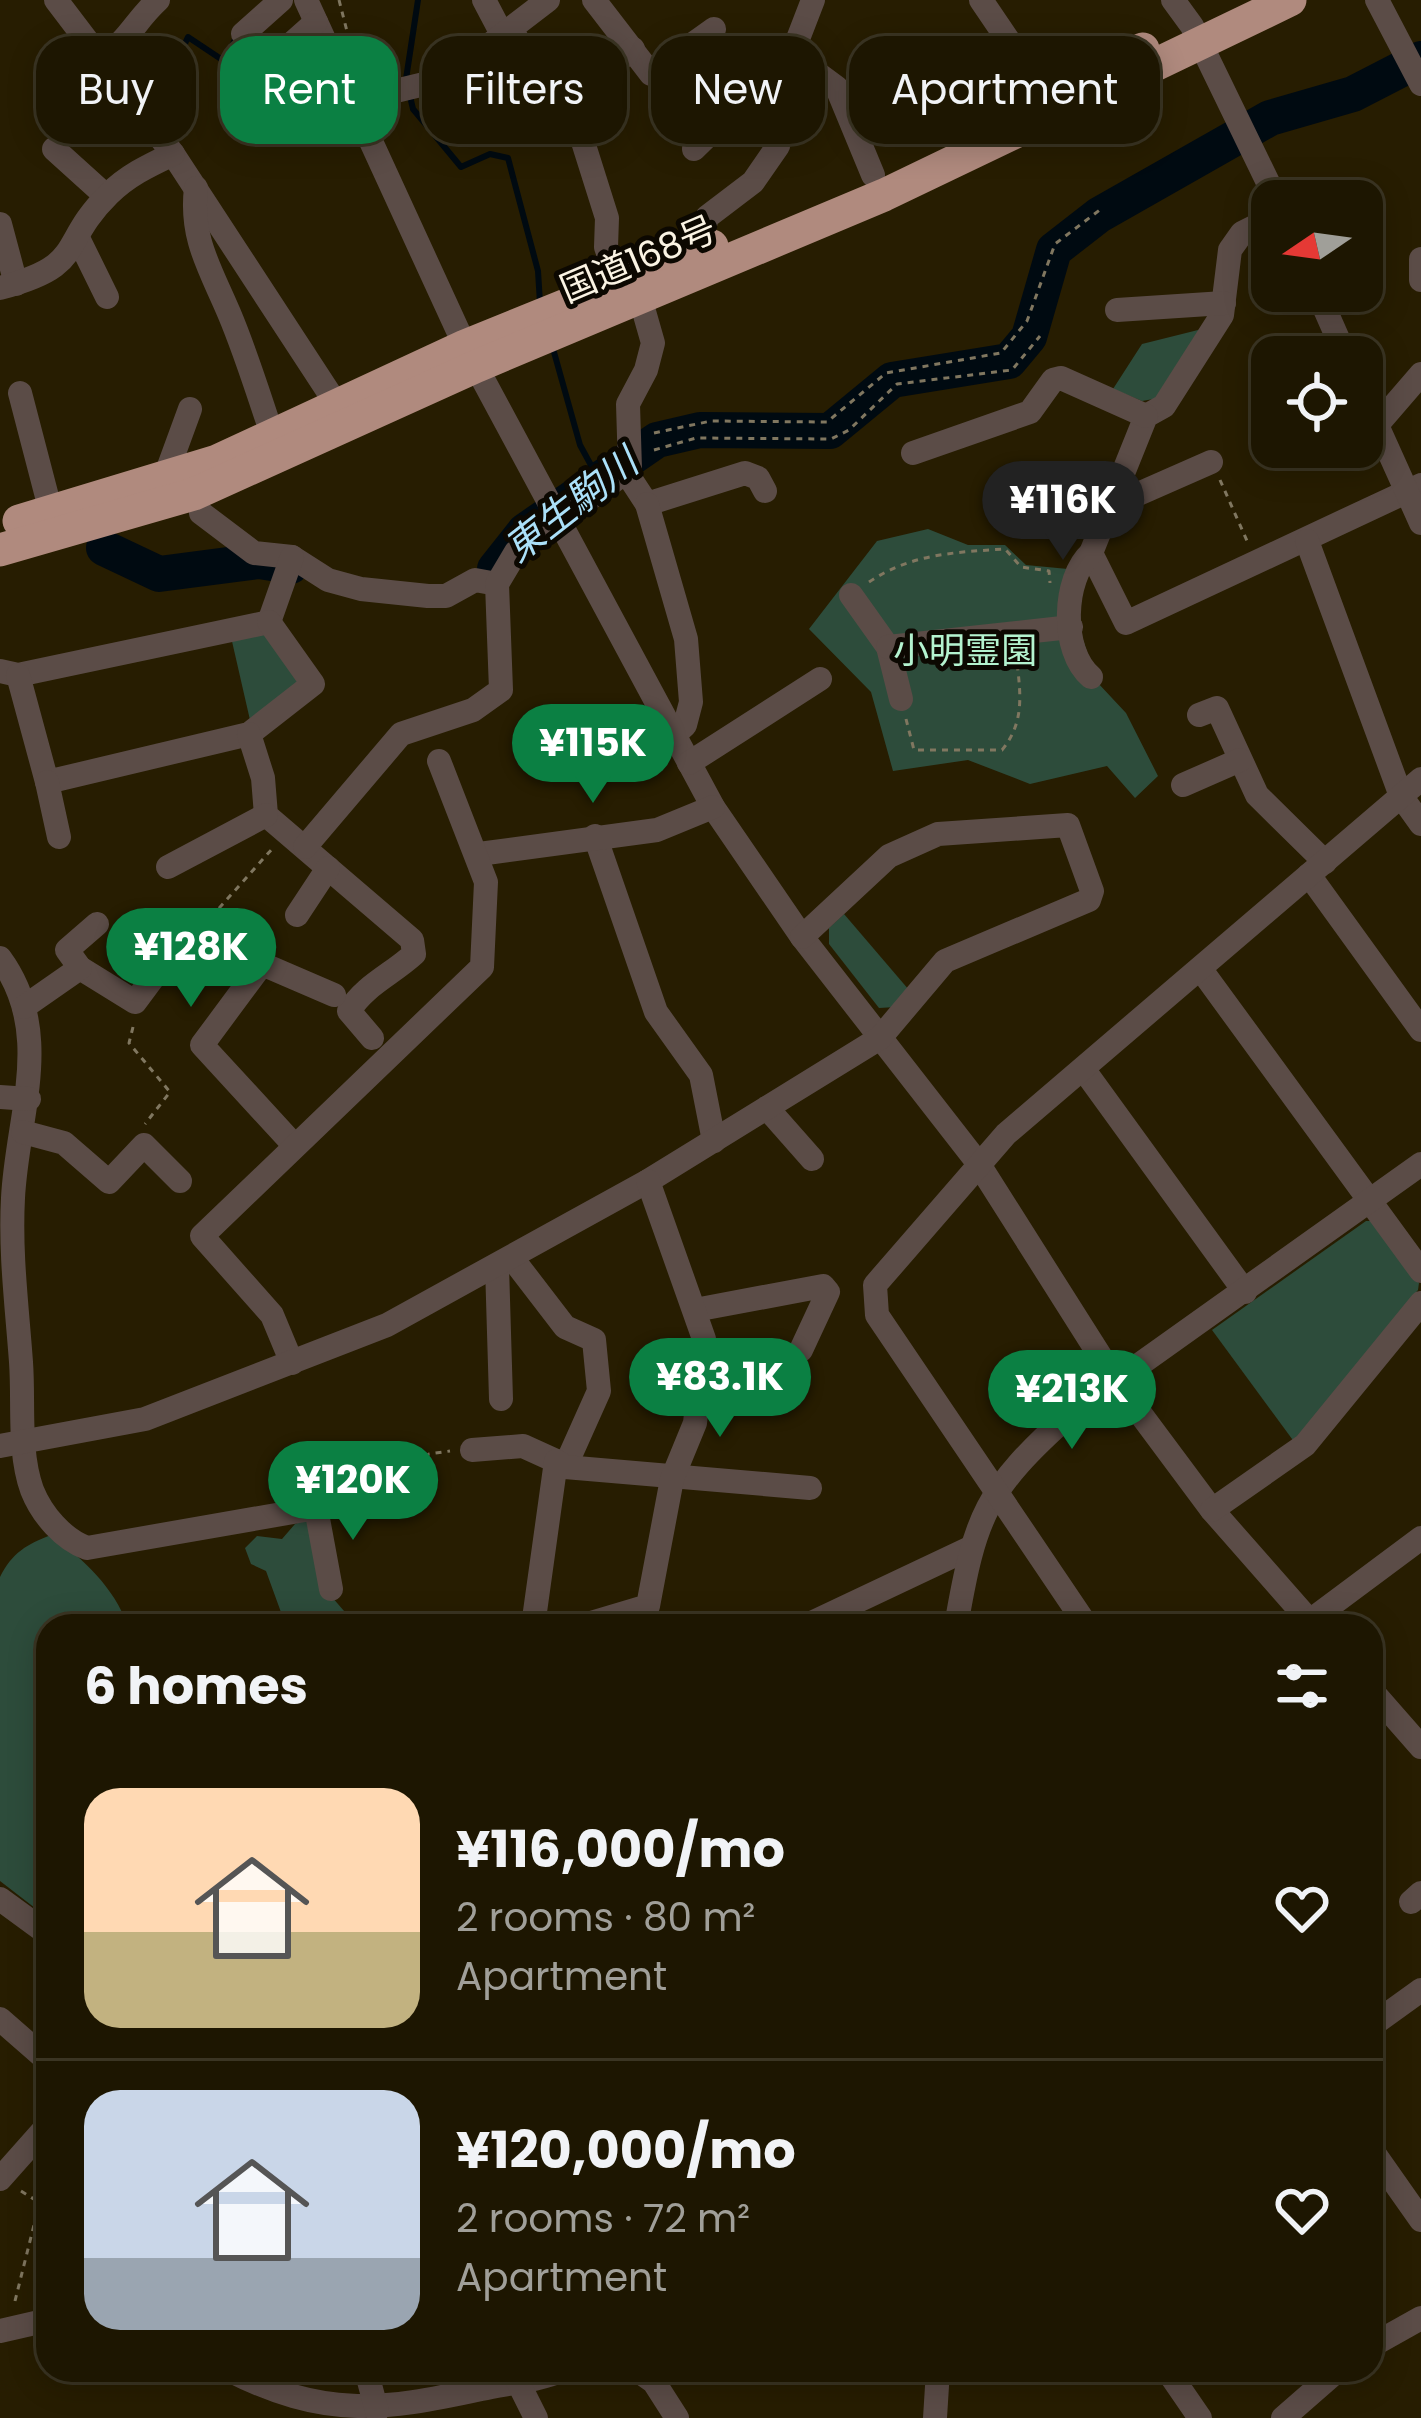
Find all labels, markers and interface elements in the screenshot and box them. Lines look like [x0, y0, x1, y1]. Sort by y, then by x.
chip: Buy [36, 36, 196, 144]
chip: Rent [220, 36, 398, 144]
chip: Filters [422, 36, 627, 144]
chip: New [651, 36, 825, 144]
chip: Apartment [849, 36, 1160, 144]
north arrow [1251, 180, 1383, 312]
map controls [1251, 180, 1383, 468]
street label: 国道168号 [552, 203, 724, 315]
button: locate [1251, 336, 1383, 468]
water label: 東生駒川 [493, 433, 653, 575]
pin: ¥116K [979, 461, 1147, 563]
text: ¥116K [1009, 472, 1117, 527]
park label: 小明霊園 [893, 625, 1037, 676]
pin: ¥115K [509, 704, 677, 806]
text: ¥115K [539, 715, 647, 770]
pin: ¥128K [107, 908, 275, 1010]
text: ¥128K [133, 919, 249, 974]
pin: ¥83.1K [622, 1338, 818, 1440]
text: ¥83.1K [656, 1349, 784, 1404]
pin: ¥213K [988, 1350, 1156, 1452]
text: ¥213K [1015, 1361, 1129, 1416]
pin: ¥120K [269, 1441, 437, 1543]
text: ¥120K [295, 1452, 411, 1507]
text: 6 homes [84, 1650, 308, 1722]
icon: filters [1269, 1653, 1335, 1719]
text: ¥116,000/mo [456, 1813, 785, 1885]
icon: home [180, 1836, 324, 1980]
icon: heart [1269, 1875, 1335, 1941]
text: 2 rooms · 80 m² [456, 1890, 755, 1945]
text: Apartment [456, 1949, 667, 2004]
text: ¥120,000/mo [456, 2114, 796, 2186]
icon: home [180, 2138, 324, 2282]
icon: heart [1269, 2177, 1335, 2243]
text: 2 rooms · 72 m² [456, 2191, 750, 2246]
text: Apartment [456, 2250, 667, 2305]

